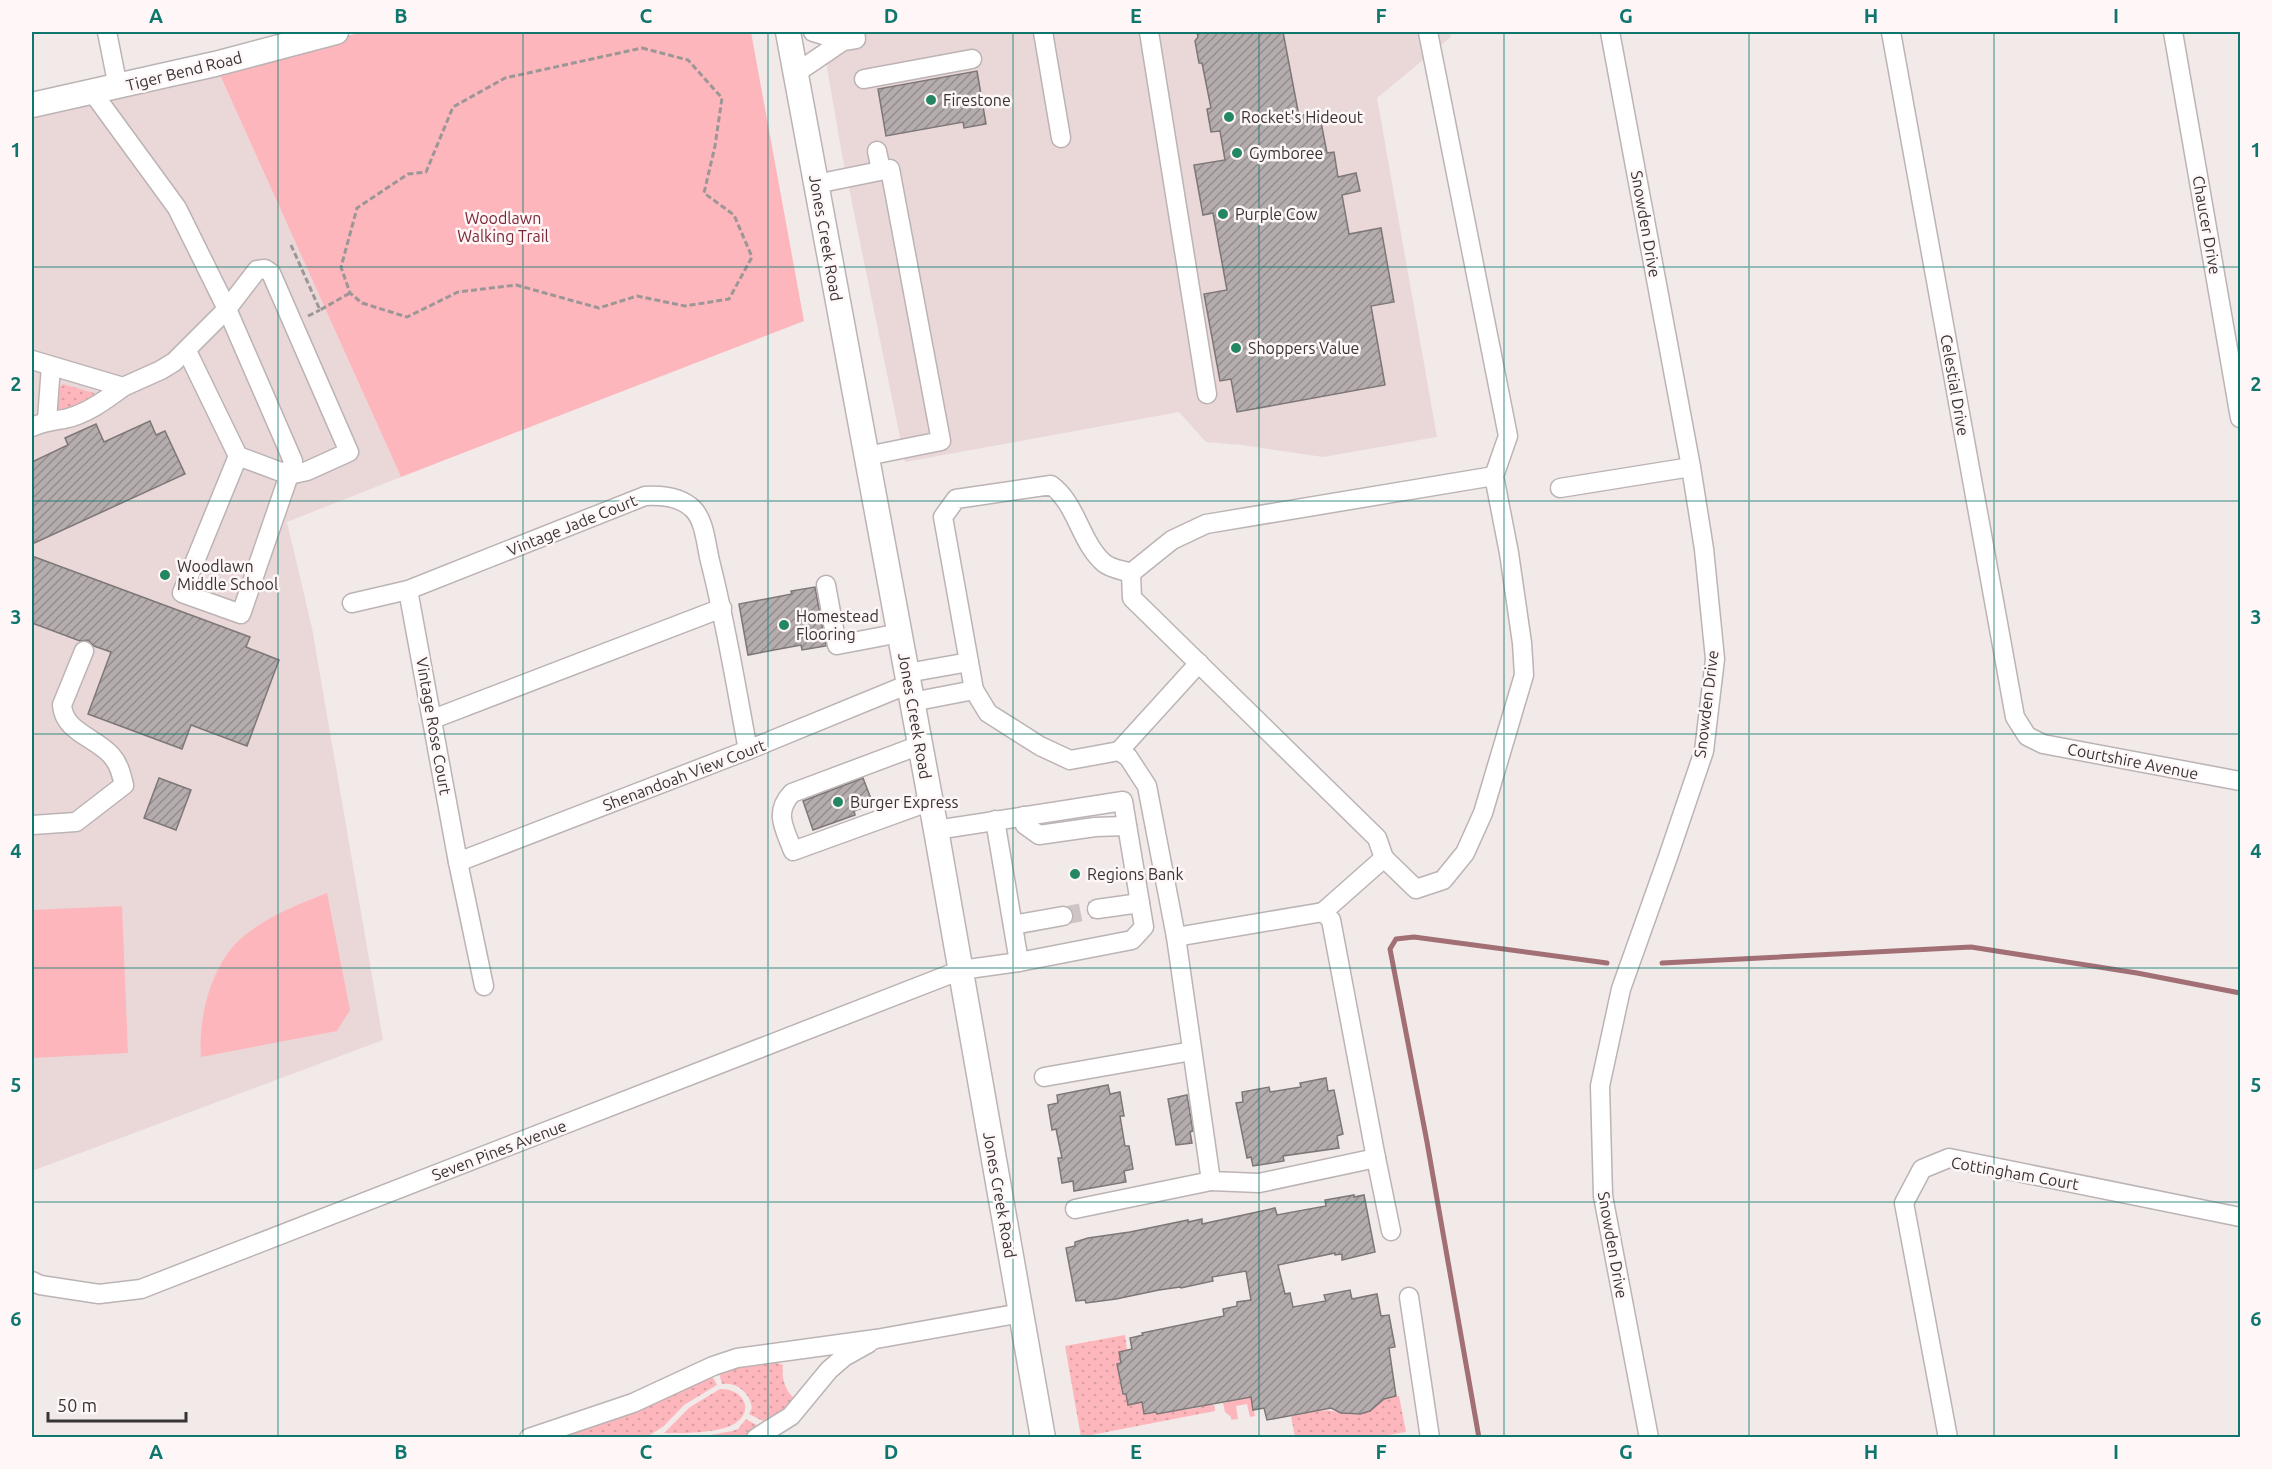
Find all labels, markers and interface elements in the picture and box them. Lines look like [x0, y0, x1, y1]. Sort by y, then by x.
text: A [149, 4, 163, 27]
text: B [394, 4, 408, 27]
text: C [640, 4, 653, 27]
text: D [884, 4, 898, 27]
text: E [1130, 4, 1142, 27]
text: F [1375, 4, 1387, 27]
text: G [1619, 4, 1633, 27]
text: H [1864, 4, 1878, 27]
text: I [2113, 4, 2119, 27]
street label: Tiger Bend Road [124, 48, 244, 94]
place label: Firestone [943, 91, 1011, 109]
marker: Firestone [924, 93, 938, 107]
place label: Rocket's Hideout [1241, 108, 1364, 126]
marker: Rocket's Hideout [1222, 110, 1236, 124]
text: 1 [10, 138, 22, 161]
text: 1 [2250, 138, 2262, 161]
place label: Gymboree [1249, 144, 1323, 162]
marker: Gymboree [1230, 146, 1244, 160]
street label: Snowden Drive [1628, 169, 1664, 279]
street label: Jones Creek Road [806, 173, 846, 303]
street label: Chaucer Drive [2189, 174, 2225, 276]
place label: Purple Cow [1235, 205, 1318, 223]
marker: Purple Cow [1216, 207, 1230, 221]
park label: Woodlawn Walking Trail [457, 209, 549, 245]
street label: Celestial Drive [1937, 333, 1973, 437]
place label: Shoppers Value [1248, 339, 1359, 357]
marker: Shoppers Value [1229, 341, 1243, 355]
text: 2 [10, 372, 22, 395]
text: 2 [2250, 372, 2262, 395]
street label: Vintage Jade Court [504, 490, 640, 559]
place label: Woodlawn Middle School [177, 557, 278, 593]
marker: Woodlawn Middle School [158, 568, 172, 582]
text: 3 [10, 605, 22, 628]
text: 3 [2250, 605, 2262, 628]
place label: Homestead Flooring [796, 607, 879, 643]
marker: Homestead Flooring [777, 618, 791, 632]
street label: Snowden Drive [1690, 649, 1722, 759]
street label: Jones Creek Road [895, 651, 935, 781]
street label: Vintage Rose Court [413, 656, 455, 797]
street label: Shenandoah View Court [600, 735, 768, 814]
street label: Courtshire Avenue [2066, 739, 2200, 783]
place label: Burger Express [850, 793, 959, 811]
marker: Burger Express [831, 795, 845, 809]
text: 4 [10, 839, 22, 862]
text: 4 [2250, 839, 2262, 862]
place label: Regions Bank [1087, 865, 1184, 883]
marker: Regions Bank [1068, 867, 1082, 881]
text: 5 [10, 1073, 22, 1096]
text: 5 [2250, 1073, 2262, 1096]
street label: Seven Pines Avenue [429, 1116, 569, 1184]
street label: Jones Creek Road [980, 1130, 1020, 1260]
street label: Cottingham Court [1950, 1153, 2081, 1193]
street label: Snowden Drive [1595, 1190, 1631, 1300]
text: 6 [10, 1307, 22, 1330]
text: 6 [2250, 1307, 2262, 1330]
scale bar [48, 1385, 186, 1423]
text: 50 m [57, 1395, 97, 1415]
text: A [149, 1440, 163, 1463]
text: B [394, 1440, 408, 1463]
text: C [640, 1440, 653, 1463]
text: D [884, 1440, 898, 1463]
text: E [1130, 1440, 1142, 1463]
text: F [1375, 1440, 1387, 1463]
text: G [1619, 1440, 1633, 1463]
text: H [1864, 1440, 1878, 1463]
text: I [2113, 1440, 2119, 1463]

